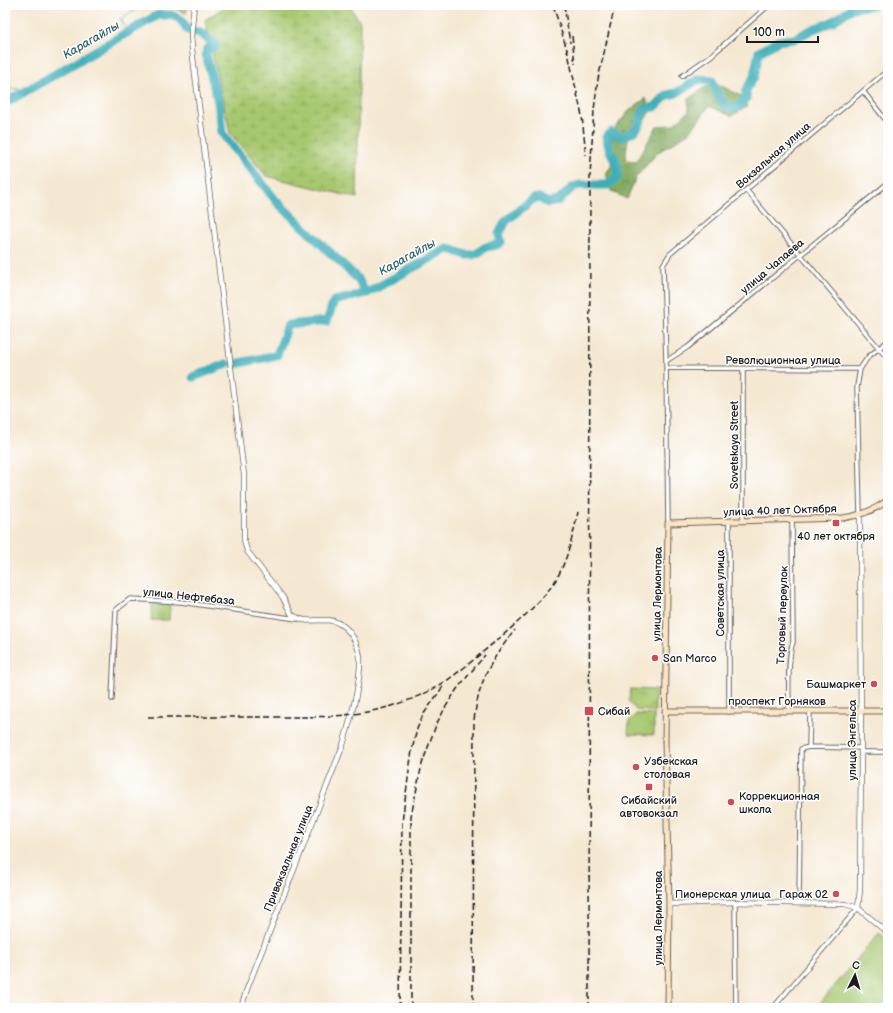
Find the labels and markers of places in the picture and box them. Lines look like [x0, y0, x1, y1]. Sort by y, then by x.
marker: 40 лет октября [831, 518, 841, 528]
place label: 40 лет октября [797, 530, 875, 543]
place label: San Marco [663, 652, 717, 665]
marker: San Marco [650, 653, 660, 663]
place label: Башмаркет [806, 678, 866, 691]
marker: Башмаркет [869, 679, 879, 689]
marker: Сибай [583, 705, 595, 717]
place label: Сибай [598, 705, 630, 718]
place label: Узбекская столовая [644, 755, 698, 781]
marker: Узбекская столовая [631, 762, 641, 772]
marker: Сибайский автовокзал [644, 782, 654, 792]
place label: Коррекционная школа [739, 790, 820, 816]
place label: Сибайский автовокзал [620, 794, 678, 820]
marker: Коррекционная школа [726, 797, 736, 807]
place label: Гараж 02 [779, 888, 828, 901]
marker: Гараж 02 [831, 889, 841, 899]

